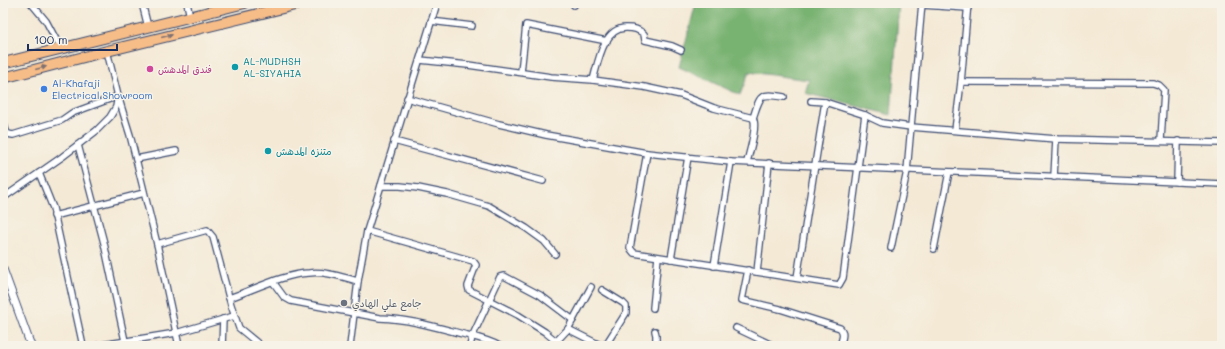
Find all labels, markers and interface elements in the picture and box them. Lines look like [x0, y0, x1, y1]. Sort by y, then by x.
scale bar [28, 26, 117, 52]
text: 100 m [34, 31, 68, 47]
one-way arrow [161, 33, 173, 39]
place label: AL-MUDHSH AL-SIYAHIA [243, 54, 301, 80]
place label: فندق المدهش [158, 62, 212, 76]
marker: AL-MUDHSH AL-SIYAHIA [230, 62, 240, 72]
marker: فندق المدهش [145, 64, 155, 74]
one-way arrow [35, 65, 47, 71]
place label: Al-Khafaji Electrical Showroom [52, 76, 152, 102]
marker: Al-Khafaji Electrical Showroom [39, 84, 49, 94]
place label: متنزه المدهش [276, 144, 332, 158]
marker: متنزه المدهش [263, 146, 273, 156]
place label: جامع علي الهادي [352, 296, 422, 313]
marker: جامع علي الهادي [339, 298, 349, 308]

